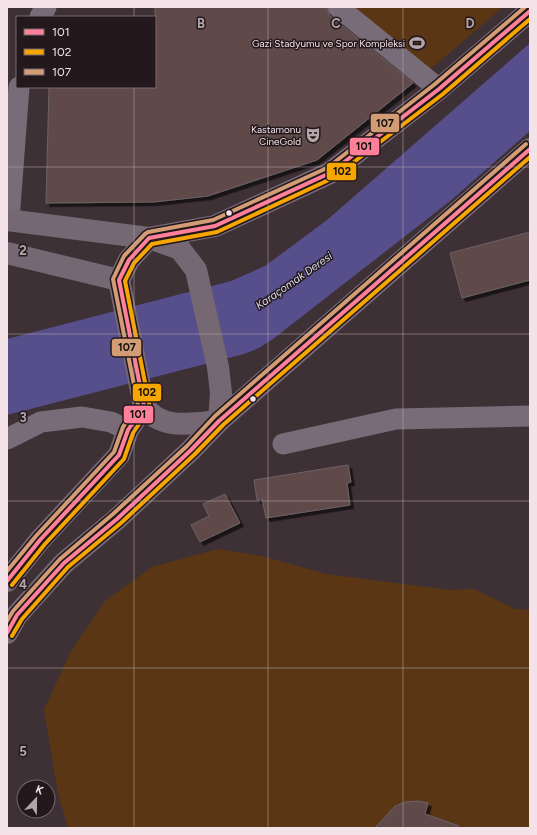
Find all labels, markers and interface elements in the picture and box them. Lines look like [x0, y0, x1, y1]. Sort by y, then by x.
legend [16, 16, 156, 88]
text: B [197, 16, 205, 31]
text: C [331, 16, 341, 31]
text: D [465, 16, 475, 31]
text: 101 [52, 25, 70, 39]
sports icon: Gazi Stadyumu ve Spor Kompleksi [408, 34, 426, 52]
place label: Gazi Stadyumu ve Spor Kompleksi [252, 37, 405, 50]
text: 102 [52, 45, 71, 59]
text: 107 [52, 65, 72, 79]
line badge: 107 [370, 113, 400, 133]
text: 107 [376, 117, 394, 130]
place label: Kastamonu CineGold [251, 123, 301, 148]
theatre icon: Kastamonu CineGold [304, 126, 322, 144]
line badge: 101 [349, 137, 380, 156]
text: 101 [356, 140, 372, 153]
line badge: 102 [326, 162, 357, 181]
text: 102 [333, 165, 351, 178]
unlabelled marker [224, 208, 234, 218]
text: 2 [19, 243, 27, 258]
water label: Karaçomak Deresi [253, 249, 335, 312]
line badge: 107 [111, 338, 142, 357]
text: 107 [118, 341, 136, 354]
line badge: 102 [132, 383, 162, 402]
text: 102 [138, 386, 156, 399]
unlabelled marker [248, 394, 258, 404]
line badge: 101 [123, 405, 154, 424]
text: 101 [130, 408, 146, 421]
text: 3 [19, 410, 27, 425]
text: 4 [19, 577, 27, 592]
text: 5 [19, 744, 27, 759]
north arrow [16, 779, 56, 819]
text: K [34, 783, 46, 798]

